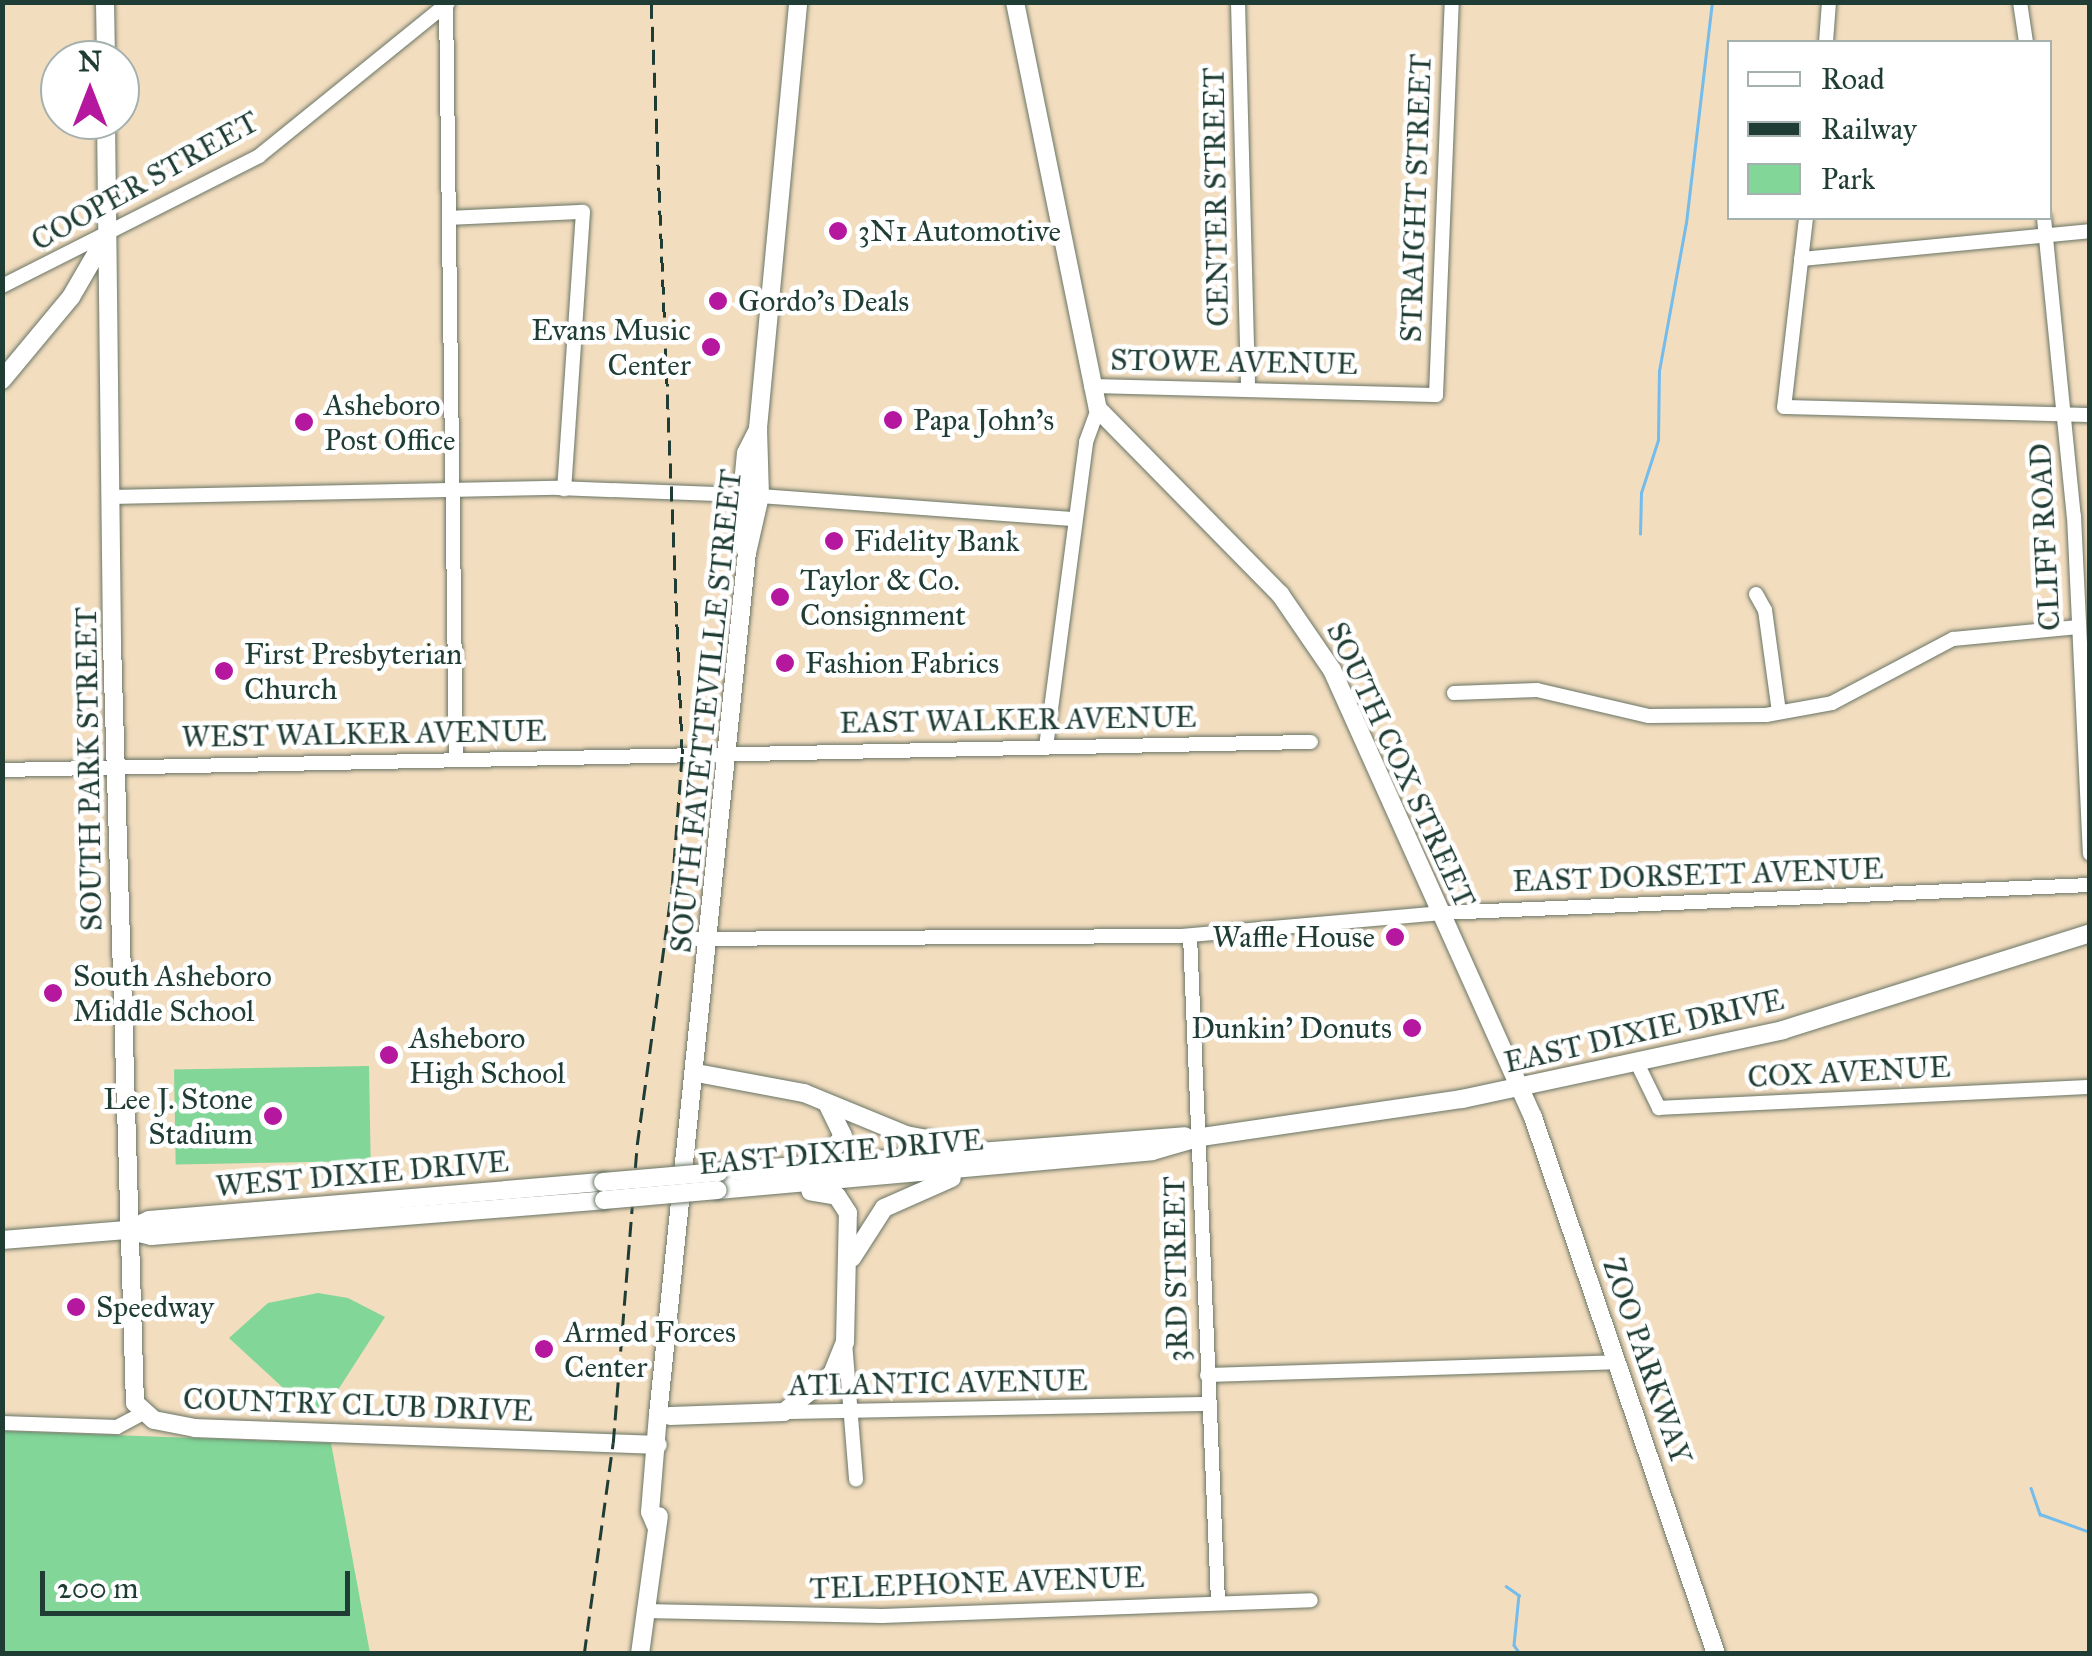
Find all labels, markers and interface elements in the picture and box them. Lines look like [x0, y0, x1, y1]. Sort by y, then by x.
north arrow [40, 40, 140, 140]
legend [1727, 40, 2052, 220]
text: N [78, 44, 102, 79]
street label: STRAIGHT STREET [1393, 53, 1439, 343]
text: Road [1821, 61, 1885, 97]
street label: CENTER STREET [1196, 67, 1236, 327]
street label: COOPER STREET [25, 104, 265, 258]
text: Railway [1821, 111, 1917, 147]
text: Park [1821, 161, 1875, 197]
place label: 3N1 Automotive [858, 213, 1061, 249]
marker: 3N1 Automotive [827, 220, 849, 242]
place label: Gordo's Deals [738, 283, 909, 319]
marker: Gordo's Deals [707, 290, 729, 312]
place label: Evans Music Center [531, 312, 691, 382]
marker: Evans Music Center [700, 336, 722, 358]
street label: STOWE AVENUE [1110, 342, 1358, 382]
place label: Asheboro Post Office [324, 387, 456, 458]
place label: Papa John's [913, 402, 1054, 438]
marker: Papa John's [882, 409, 904, 431]
marker: Asheboro Post Office [293, 411, 315, 433]
street label: CLIFF ROAD [2022, 442, 2068, 632]
street label: SOUTH FAYETTEVILLE STREET [663, 467, 749, 955]
place label: Fidelity Bank [854, 523, 1019, 559]
marker: Fidelity Bank [823, 530, 845, 552]
place label: Taylor & Co. Consignment [800, 562, 966, 632]
marker: Taylor & Co. Consignment [769, 586, 791, 608]
street label: SOUTH PARK STREET [68, 607, 110, 931]
street label: SOUTH COX STREET [1319, 616, 1483, 914]
place label: First Presbyterian Church [244, 636, 462, 706]
place label: Fashion Fabrics [805, 645, 999, 681]
marker: Fashion Fabrics [774, 652, 796, 674]
marker: First Presbyterian Church [213, 660, 235, 682]
street label: EAST WALKER AVENUE [839, 699, 1197, 741]
street label: WEST WALKER AVENUE [181, 713, 547, 755]
street label: EAST DORSETT AVENUE [1512, 851, 1884, 899]
place label: Waffle House [1212, 919, 1375, 955]
marker: Waffle House [1384, 926, 1406, 948]
place label: South Asheboro Middle School [73, 958, 272, 1028]
street label: EAST DIXIE DRIVE [1501, 981, 1787, 1081]
marker: South Asheboro Middle School [42, 982, 64, 1004]
place label: Dunkin' Donuts [1191, 1010, 1392, 1046]
marker: Dunkin' Donuts [1401, 1017, 1423, 1039]
place label: Asheboro High School [409, 1020, 565, 1090]
marker: Asheboro High School [378, 1044, 400, 1066]
street label: COX AVENUE [1747, 1049, 1951, 1095]
place label: Lee J. Stone Stadium [103, 1081, 253, 1152]
marker: Lee J. Stone Stadium [262, 1105, 284, 1127]
street label: EAST DIXIE DRIVE [697, 1122, 985, 1182]
street label: WEST DIXIE DRIVE [214, 1143, 510, 1205]
street label: 3RD STREET [1156, 1176, 1196, 1362]
street label: ZOO PARKWAY [1595, 1253, 1699, 1469]
place label: Speedway [96, 1289, 214, 1325]
marker: Speedway [65, 1296, 87, 1318]
place label: Armed Forces Center [564, 1314, 736, 1384]
marker: Armed Forces Center [533, 1338, 555, 1360]
street label: ATLANTIC AVENUE [788, 1362, 1088, 1404]
street label: COUNTRY CLUB DRIVE [182, 1381, 534, 1429]
scale bar [45, 1551, 355, 1613]
street label: TELEPHONE AVENUE [809, 1559, 1145, 1607]
text: 200 m [57, 1570, 138, 1606]

